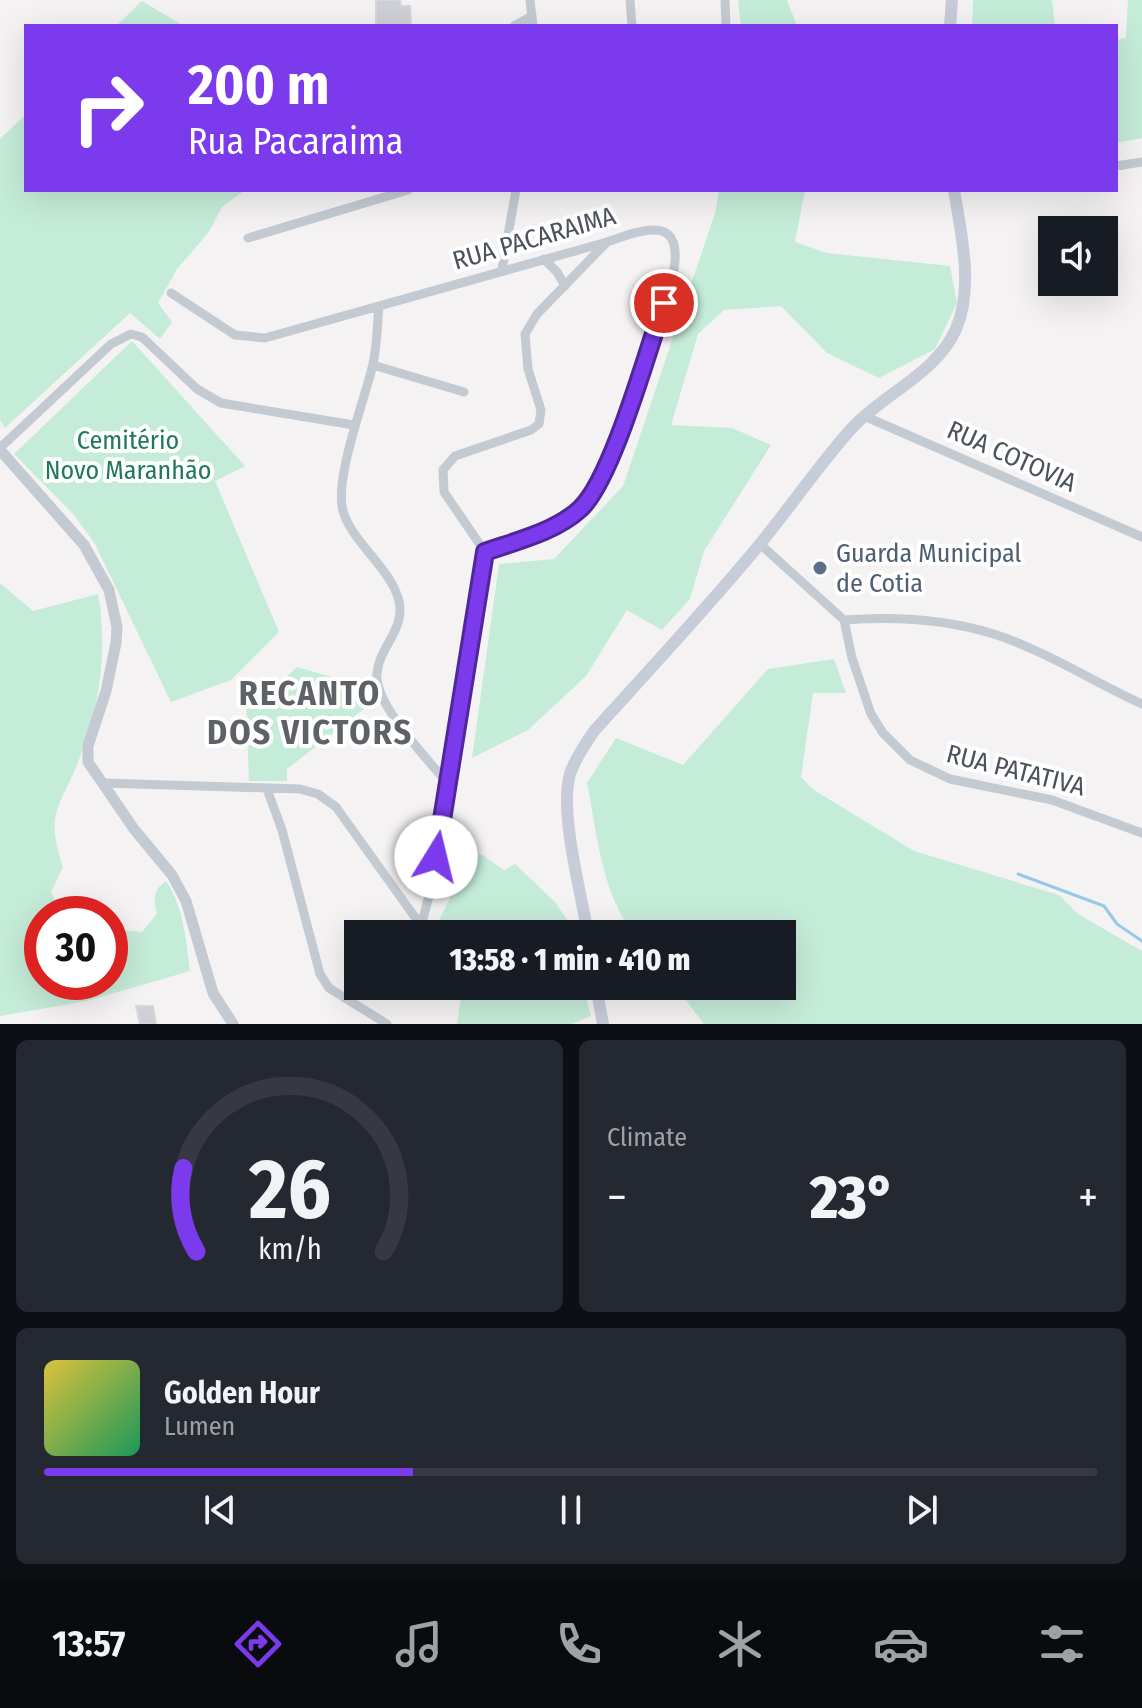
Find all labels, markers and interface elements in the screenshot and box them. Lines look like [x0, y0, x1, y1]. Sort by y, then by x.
text: 200 m [188, 52, 329, 119]
icon: right [56, 56, 160, 160]
text: Rua Pacaraima [188, 120, 403, 164]
street label: RUA PACARAIMA [449, 200, 619, 277]
map controls [1038, 216, 1118, 296]
button: sound [1038, 216, 1118, 296]
pin [630, 269, 698, 337]
icon: arrive [642, 281, 686, 325]
street label: RUA COTOVIA [942, 414, 1081, 499]
park label: Cemitério Novo Maranhão [45, 425, 211, 486]
place label: Guarda Municipal de Cotia [836, 538, 1021, 599]
marker: Guarda Municipal de Cotia [811, 559, 829, 577]
district label: RECANTO DOS VICTORS [207, 673, 413, 753]
street label: RUA PATATIVA [943, 738, 1089, 803]
position arrow [394, 815, 478, 899]
speed limit sign: 30 [24, 896, 128, 1000]
text: 13:58 · 1 min · 410 m [450, 942, 690, 978]
text: Climate [607, 1122, 687, 1153]
text: 26 [247, 1140, 331, 1240]
text: 23° [810, 1162, 895, 1234]
text: − [607, 1171, 627, 1224]
text: + [1078, 1171, 1098, 1224]
text: km/h [258, 1232, 321, 1267]
text: Golden Hour [164, 1375, 320, 1411]
text: Lumen [164, 1411, 235, 1442]
icon: previous [198, 1488, 242, 1532]
icon: pause [549, 1488, 593, 1532]
icon: next [900, 1488, 944, 1532]
icon: directions [230, 1616, 286, 1672]
icon: music [391, 1616, 447, 1672]
icon: phone [551, 1616, 607, 1672]
icon: climate [712, 1616, 768, 1672]
icon: car [873, 1616, 929, 1672]
icon: filters [1034, 1616, 1090, 1672]
text: 13:57 [52, 1622, 125, 1666]

